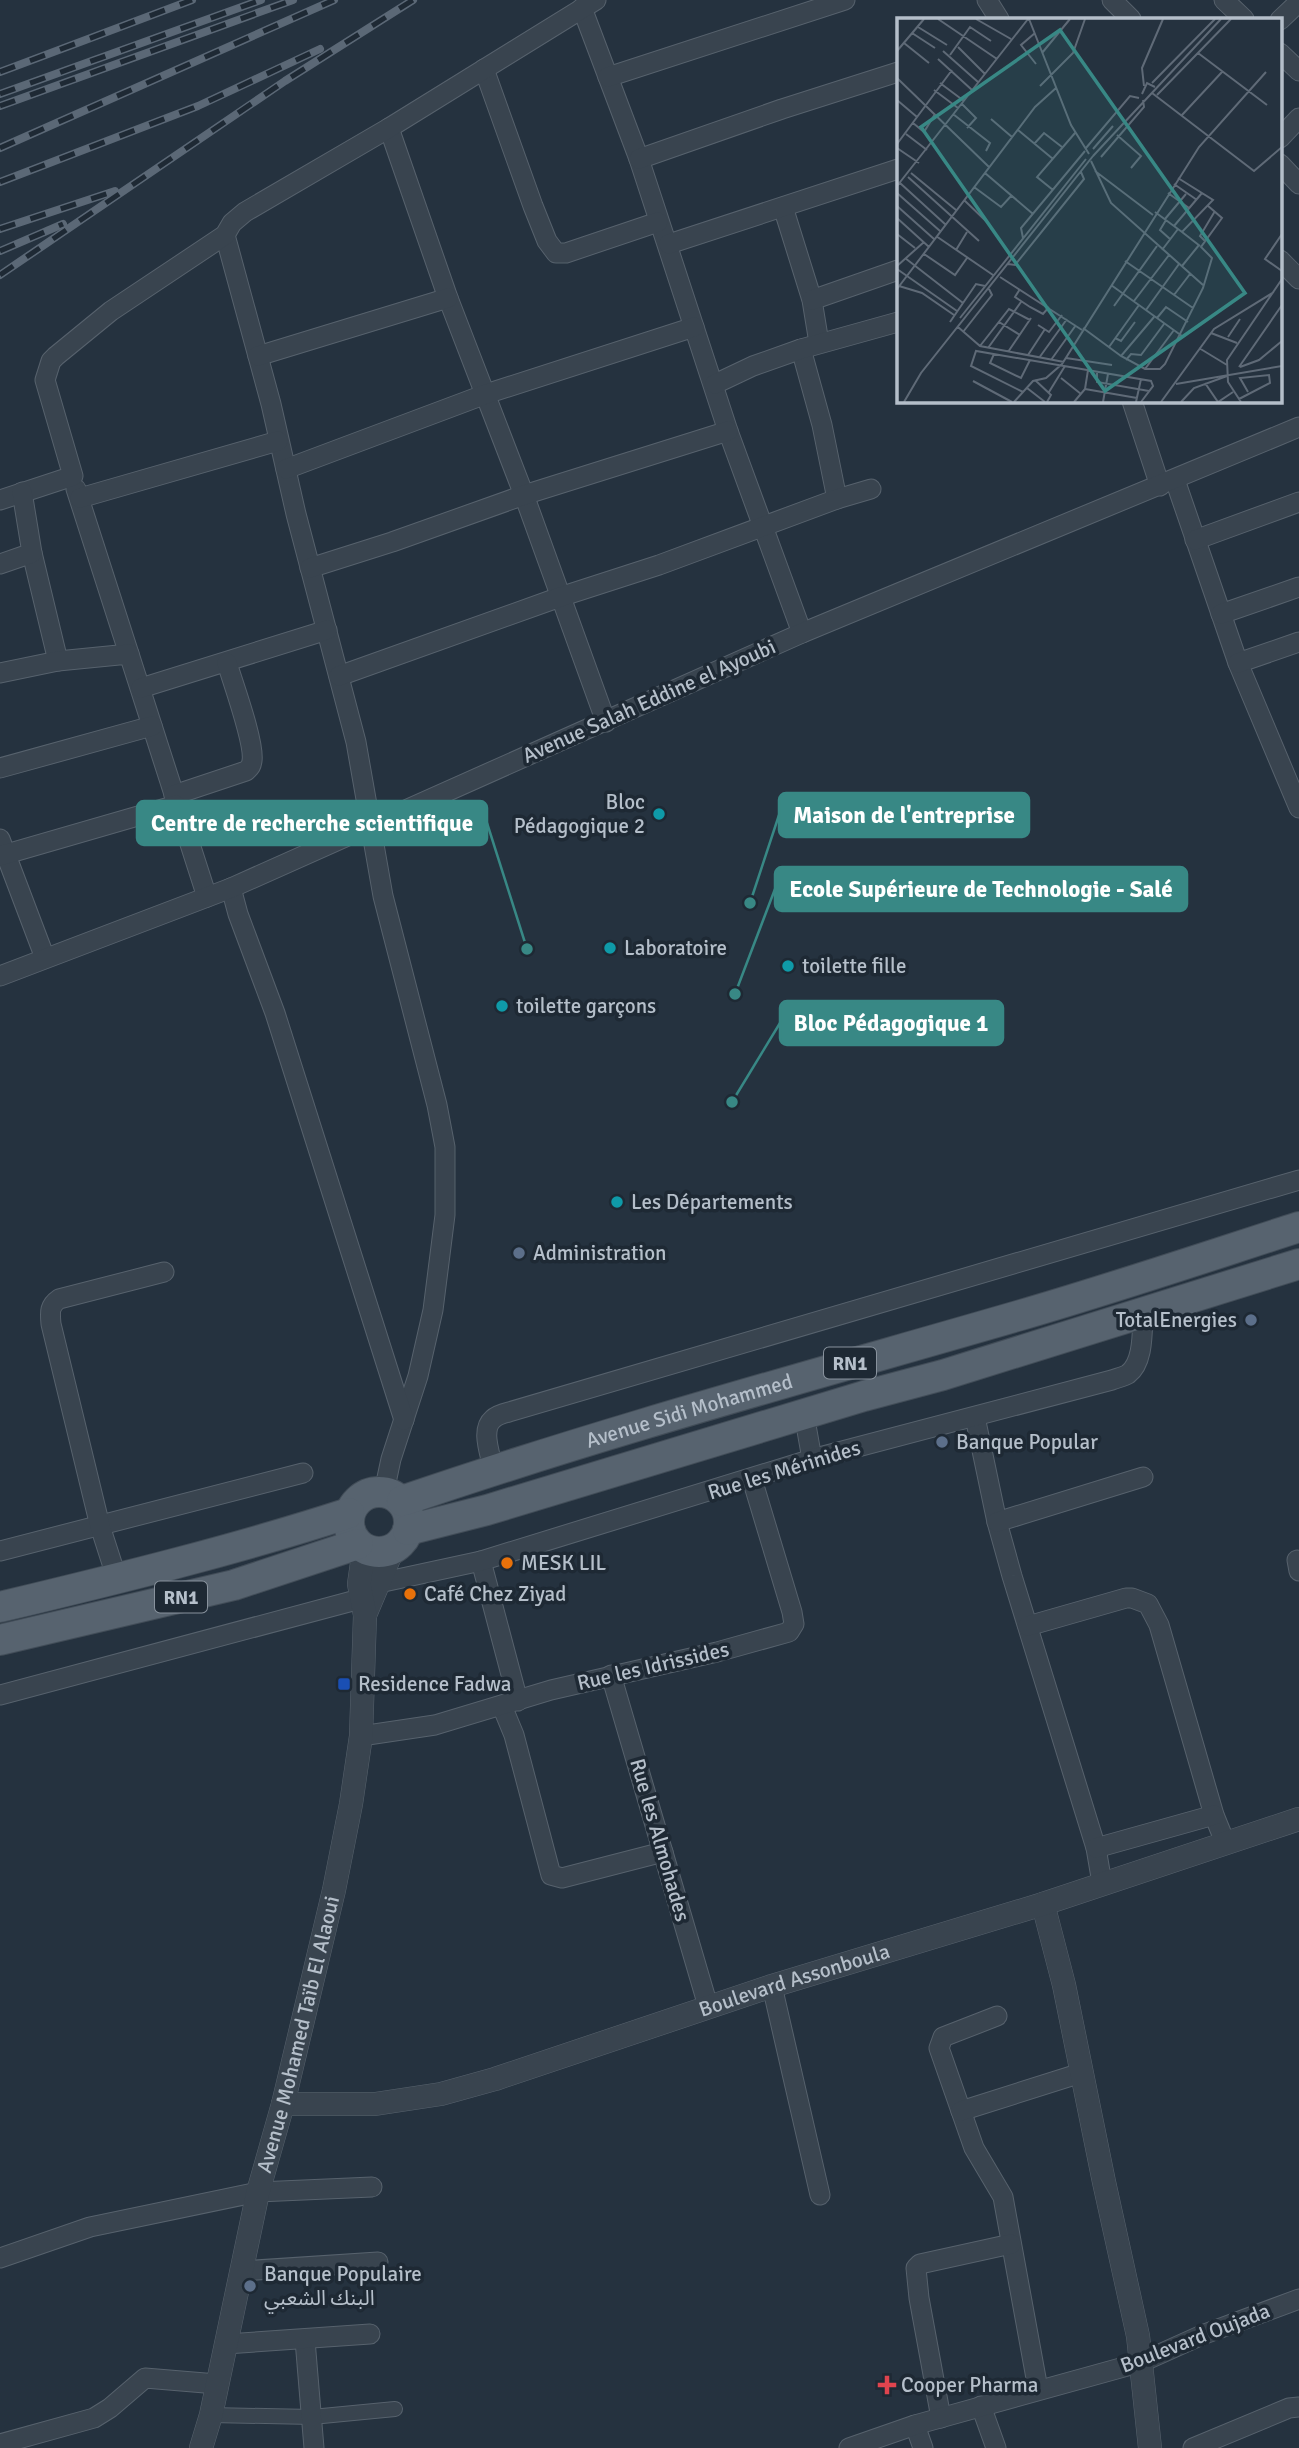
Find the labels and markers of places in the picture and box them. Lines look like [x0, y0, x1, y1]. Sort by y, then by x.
place label: Bloc Pédagogique 2 [514, 789, 645, 839]
callout: Maison de l'entreprise [779, 793, 1029, 837]
callout: Centre de recherche scientifique [137, 801, 487, 845]
marker: Bloc Pédagogique 2 [651, 806, 667, 822]
callout: Ecole Supérieure de Technologie - Salé [775, 867, 1187, 911]
place label: Laboratoire [624, 935, 727, 961]
marker: Laboratoire [602, 940, 618, 956]
place label: toilette fille [802, 953, 906, 979]
marker: toilette fille [780, 958, 796, 974]
place label: toilette garçons [516, 993, 656, 1019]
marker: toilette garçons [494, 998, 510, 1014]
callout: Bloc Pédagogique 1 [780, 1001, 1003, 1045]
place label: Les Départements [631, 1189, 793, 1215]
marker: Les Départements [609, 1194, 625, 1210]
place label: Administration [533, 1240, 667, 1266]
marker: Administration [511, 1245, 527, 1261]
place label: TotalEnergies [1116, 1307, 1237, 1333]
marker: TotalEnergies [1243, 1312, 1259, 1328]
place label: Banque Popular [956, 1429, 1098, 1455]
marker: Banque Popular [934, 1434, 950, 1450]
place label: MESK LIL [521, 1550, 607, 1576]
marker: MESK LIL [499, 1555, 515, 1571]
place label: Café Chez Ziyad [424, 1581, 566, 1607]
marker: Café Chez Ziyad [402, 1586, 418, 1602]
place label: Residence Fadwa [358, 1671, 511, 1697]
marker: Residence Fadwa [336, 1676, 352, 1692]
place label: Banque Populaire البنك الشعبي [264, 2261, 422, 2314]
marker: Banque Populaire البنك الشعبي [242, 2278, 258, 2294]
place label: Cooper Pharma [901, 2372, 1038, 2398]
marker: Cooper Pharma [879, 2377, 895, 2393]

